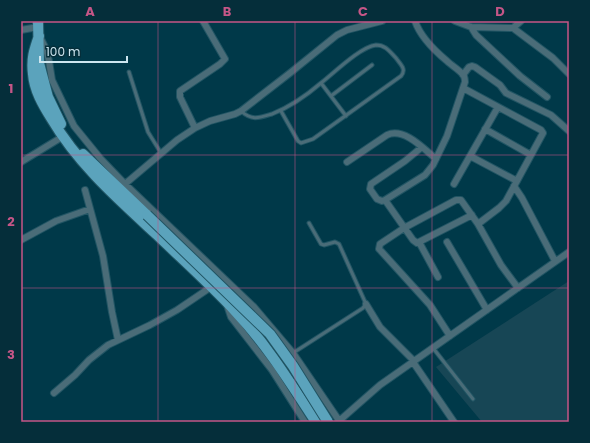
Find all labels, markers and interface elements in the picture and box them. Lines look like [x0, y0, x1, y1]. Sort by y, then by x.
text: A [85, 2, 95, 21]
text: B [223, 2, 232, 21]
text: C [358, 2, 368, 21]
text: D [495, 2, 505, 21]
scale bar [40, 38, 127, 64]
text: 100 m [46, 43, 80, 60]
text: 1 [9, 79, 13, 98]
text: 2 [7, 212, 15, 231]
text: 3 [7, 345, 15, 364]

